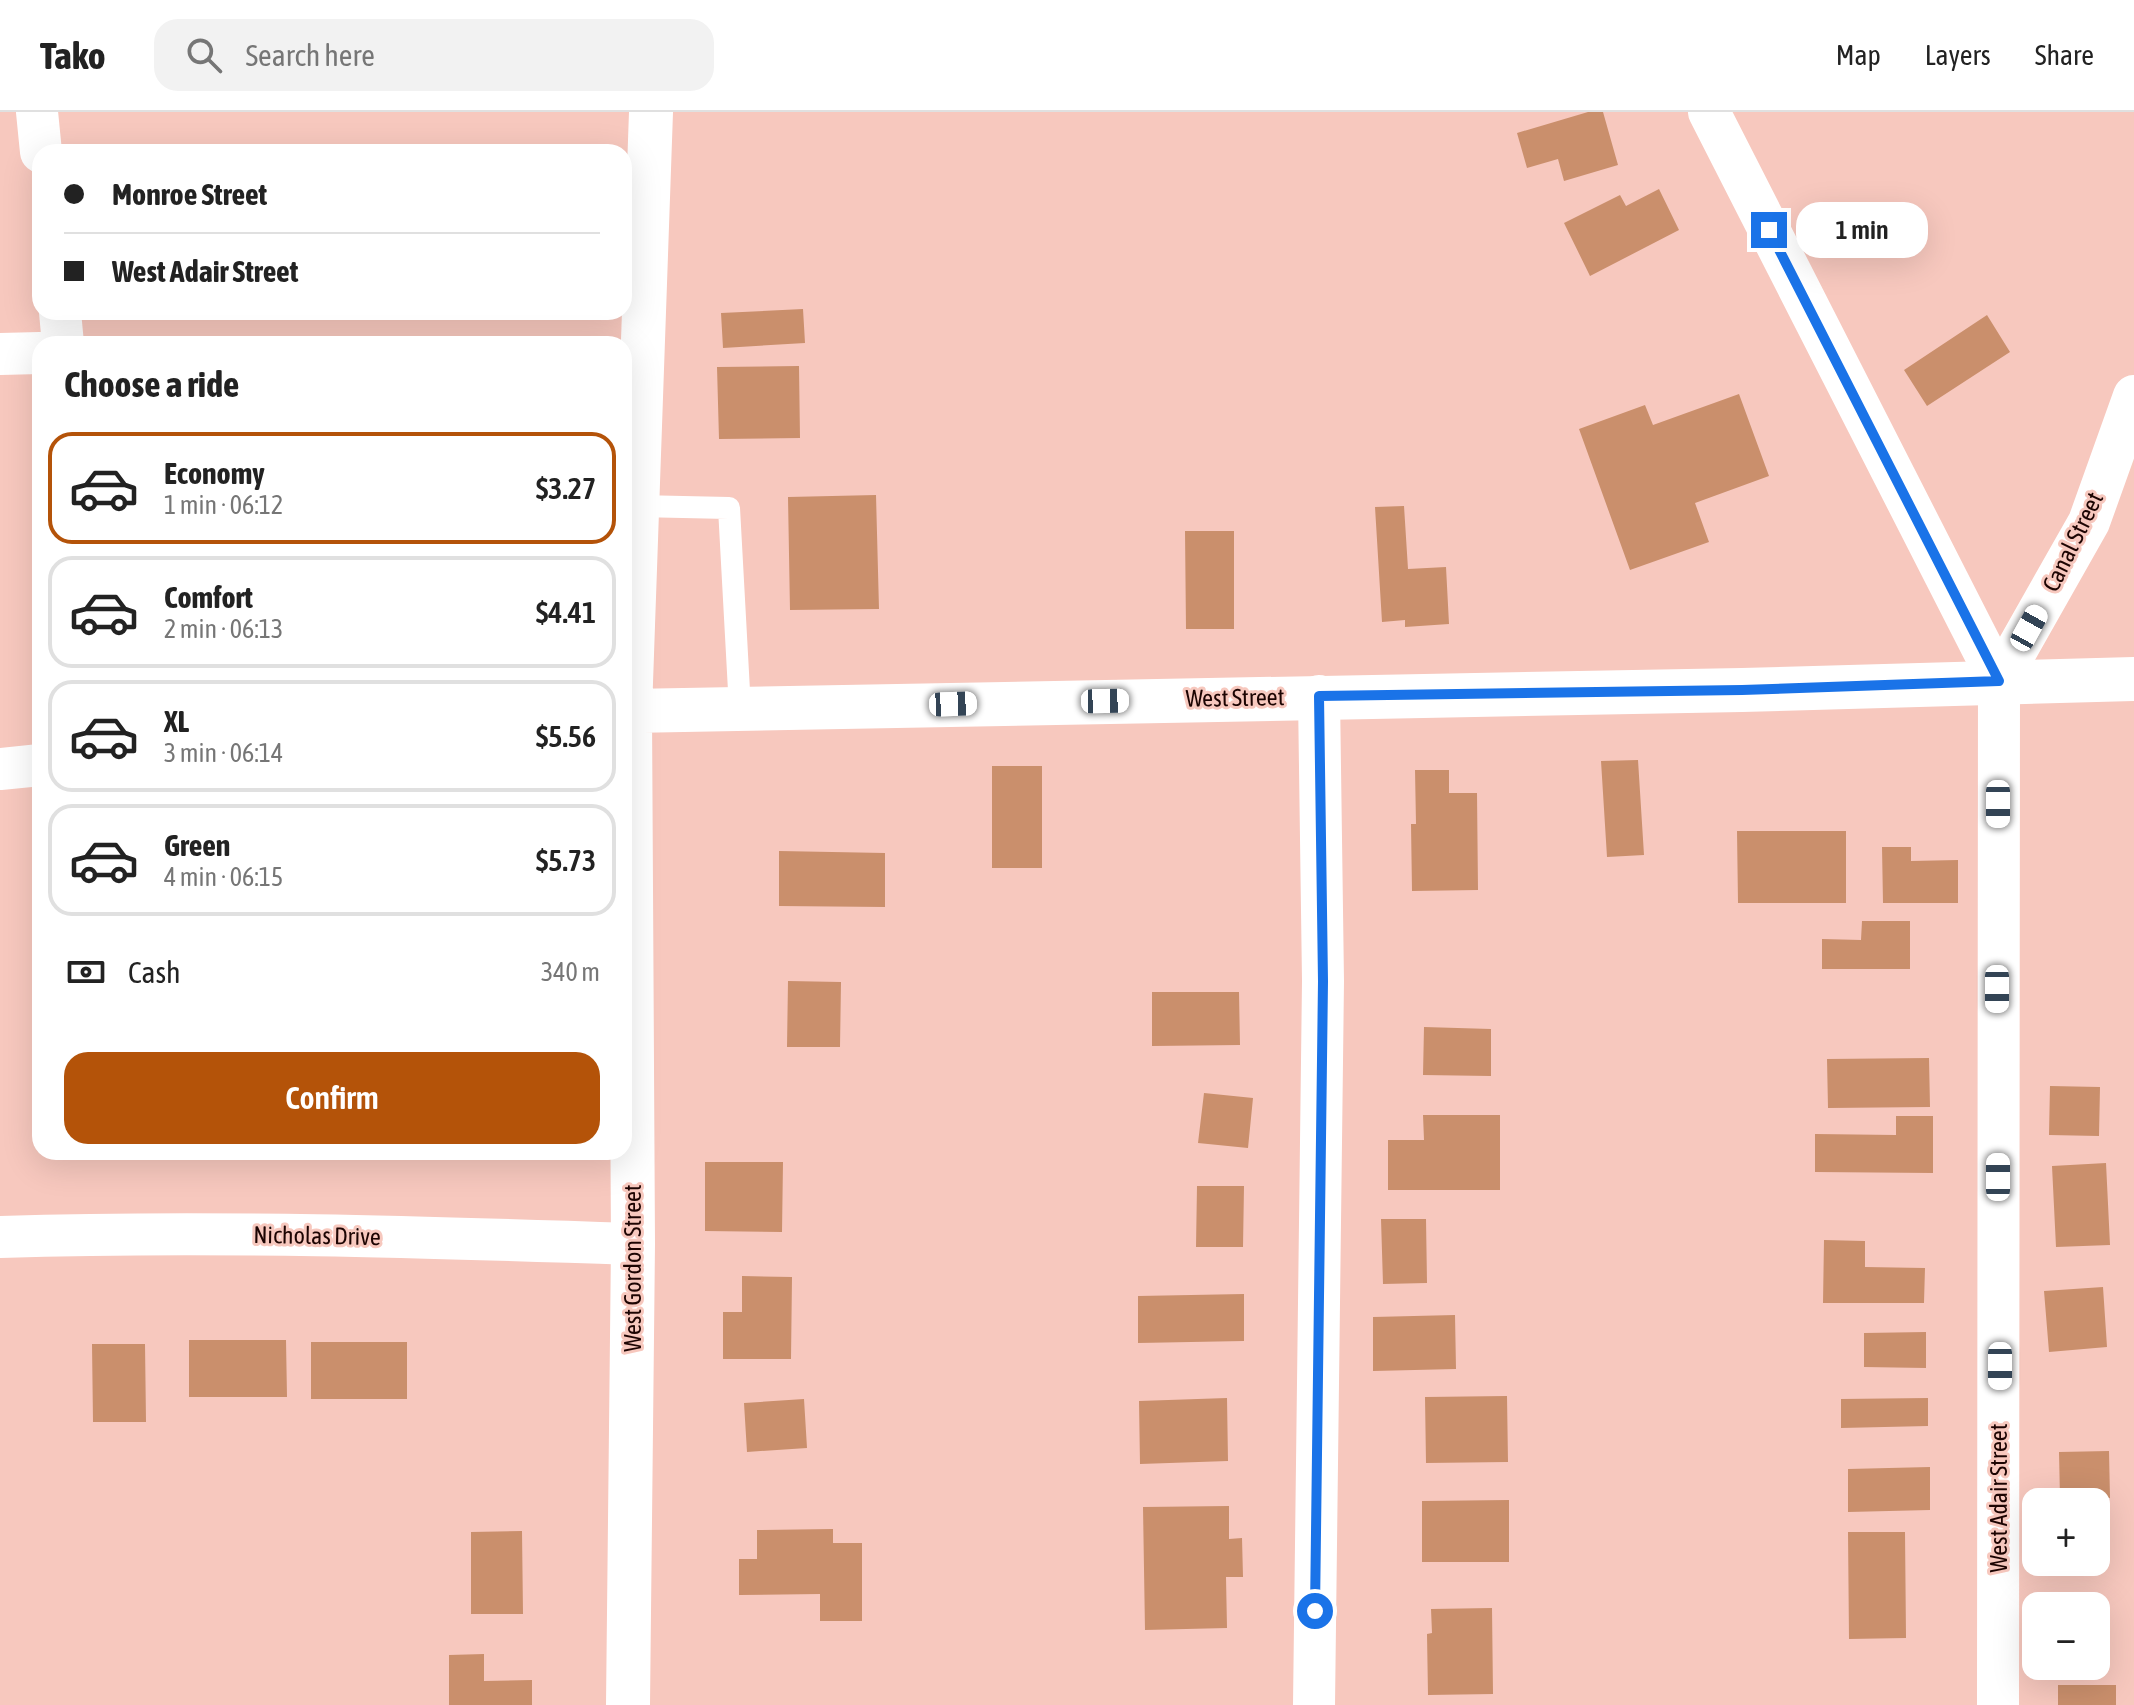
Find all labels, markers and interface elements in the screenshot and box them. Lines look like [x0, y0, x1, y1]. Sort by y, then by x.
search box [154, 19, 714, 91]
icon: search [182, 33, 226, 77]
text: Tako [40, 34, 106, 77]
text: Search here [246, 38, 375, 72]
text: Map [1836, 39, 1881, 71]
text: Layers [1925, 39, 1991, 71]
text: Share [2035, 39, 2094, 71]
text: Monroe Street [112, 177, 267, 211]
callout: 1 min [1797, 202, 1929, 258]
route end [1751, 212, 1787, 248]
text: 1 min [1835, 215, 1889, 245]
text: West Adair Street [112, 254, 298, 288]
text: Choose a ride [64, 363, 239, 405]
icon: car [68, 452, 140, 524]
text: Economy [164, 456, 265, 490]
text: $3.27 [536, 471, 596, 505]
street label: Canal Street [2037, 488, 2108, 596]
text: 1 min · 06:12 [164, 490, 283, 520]
icon: car [68, 576, 140, 648]
text: Comfort [164, 580, 253, 614]
text: $4.41 [536, 595, 596, 629]
car [2007, 601, 2051, 655]
text: 2 min · 06:13 [164, 614, 283, 644]
street label: West Street [1185, 683, 1285, 712]
car [1081, 689, 1129, 713]
car [929, 691, 977, 717]
icon: car [68, 700, 140, 772]
text: XL [164, 704, 189, 738]
text: $5.56 [536, 719, 596, 753]
text: 3 min · 06:14 [164, 738, 283, 768]
car [1986, 780, 2010, 828]
icon: car [68, 824, 140, 896]
text: Green [164, 828, 230, 862]
text: $5.73 [536, 843, 596, 877]
text: 4 min · 06:15 [164, 862, 283, 892]
icon: cash [64, 950, 108, 994]
text: Cash [128, 955, 181, 989]
text: 340 m [541, 957, 600, 987]
car [1985, 965, 2009, 1013]
button: Confirm [64, 1052, 600, 1144]
car [1986, 1153, 2010, 1201]
street label: West Gordon Street [619, 1184, 646, 1352]
street label: Nicholas Drive [253, 1221, 381, 1250]
car [1988, 1342, 2012, 1390]
street label: West Adair Street [1985, 1423, 2012, 1573]
map controls [2022, 1488, 2110, 1680]
button: + [2022, 1488, 2110, 1576]
button: − [2022, 1592, 2110, 1680]
route start [1297, 1593, 1333, 1629]

